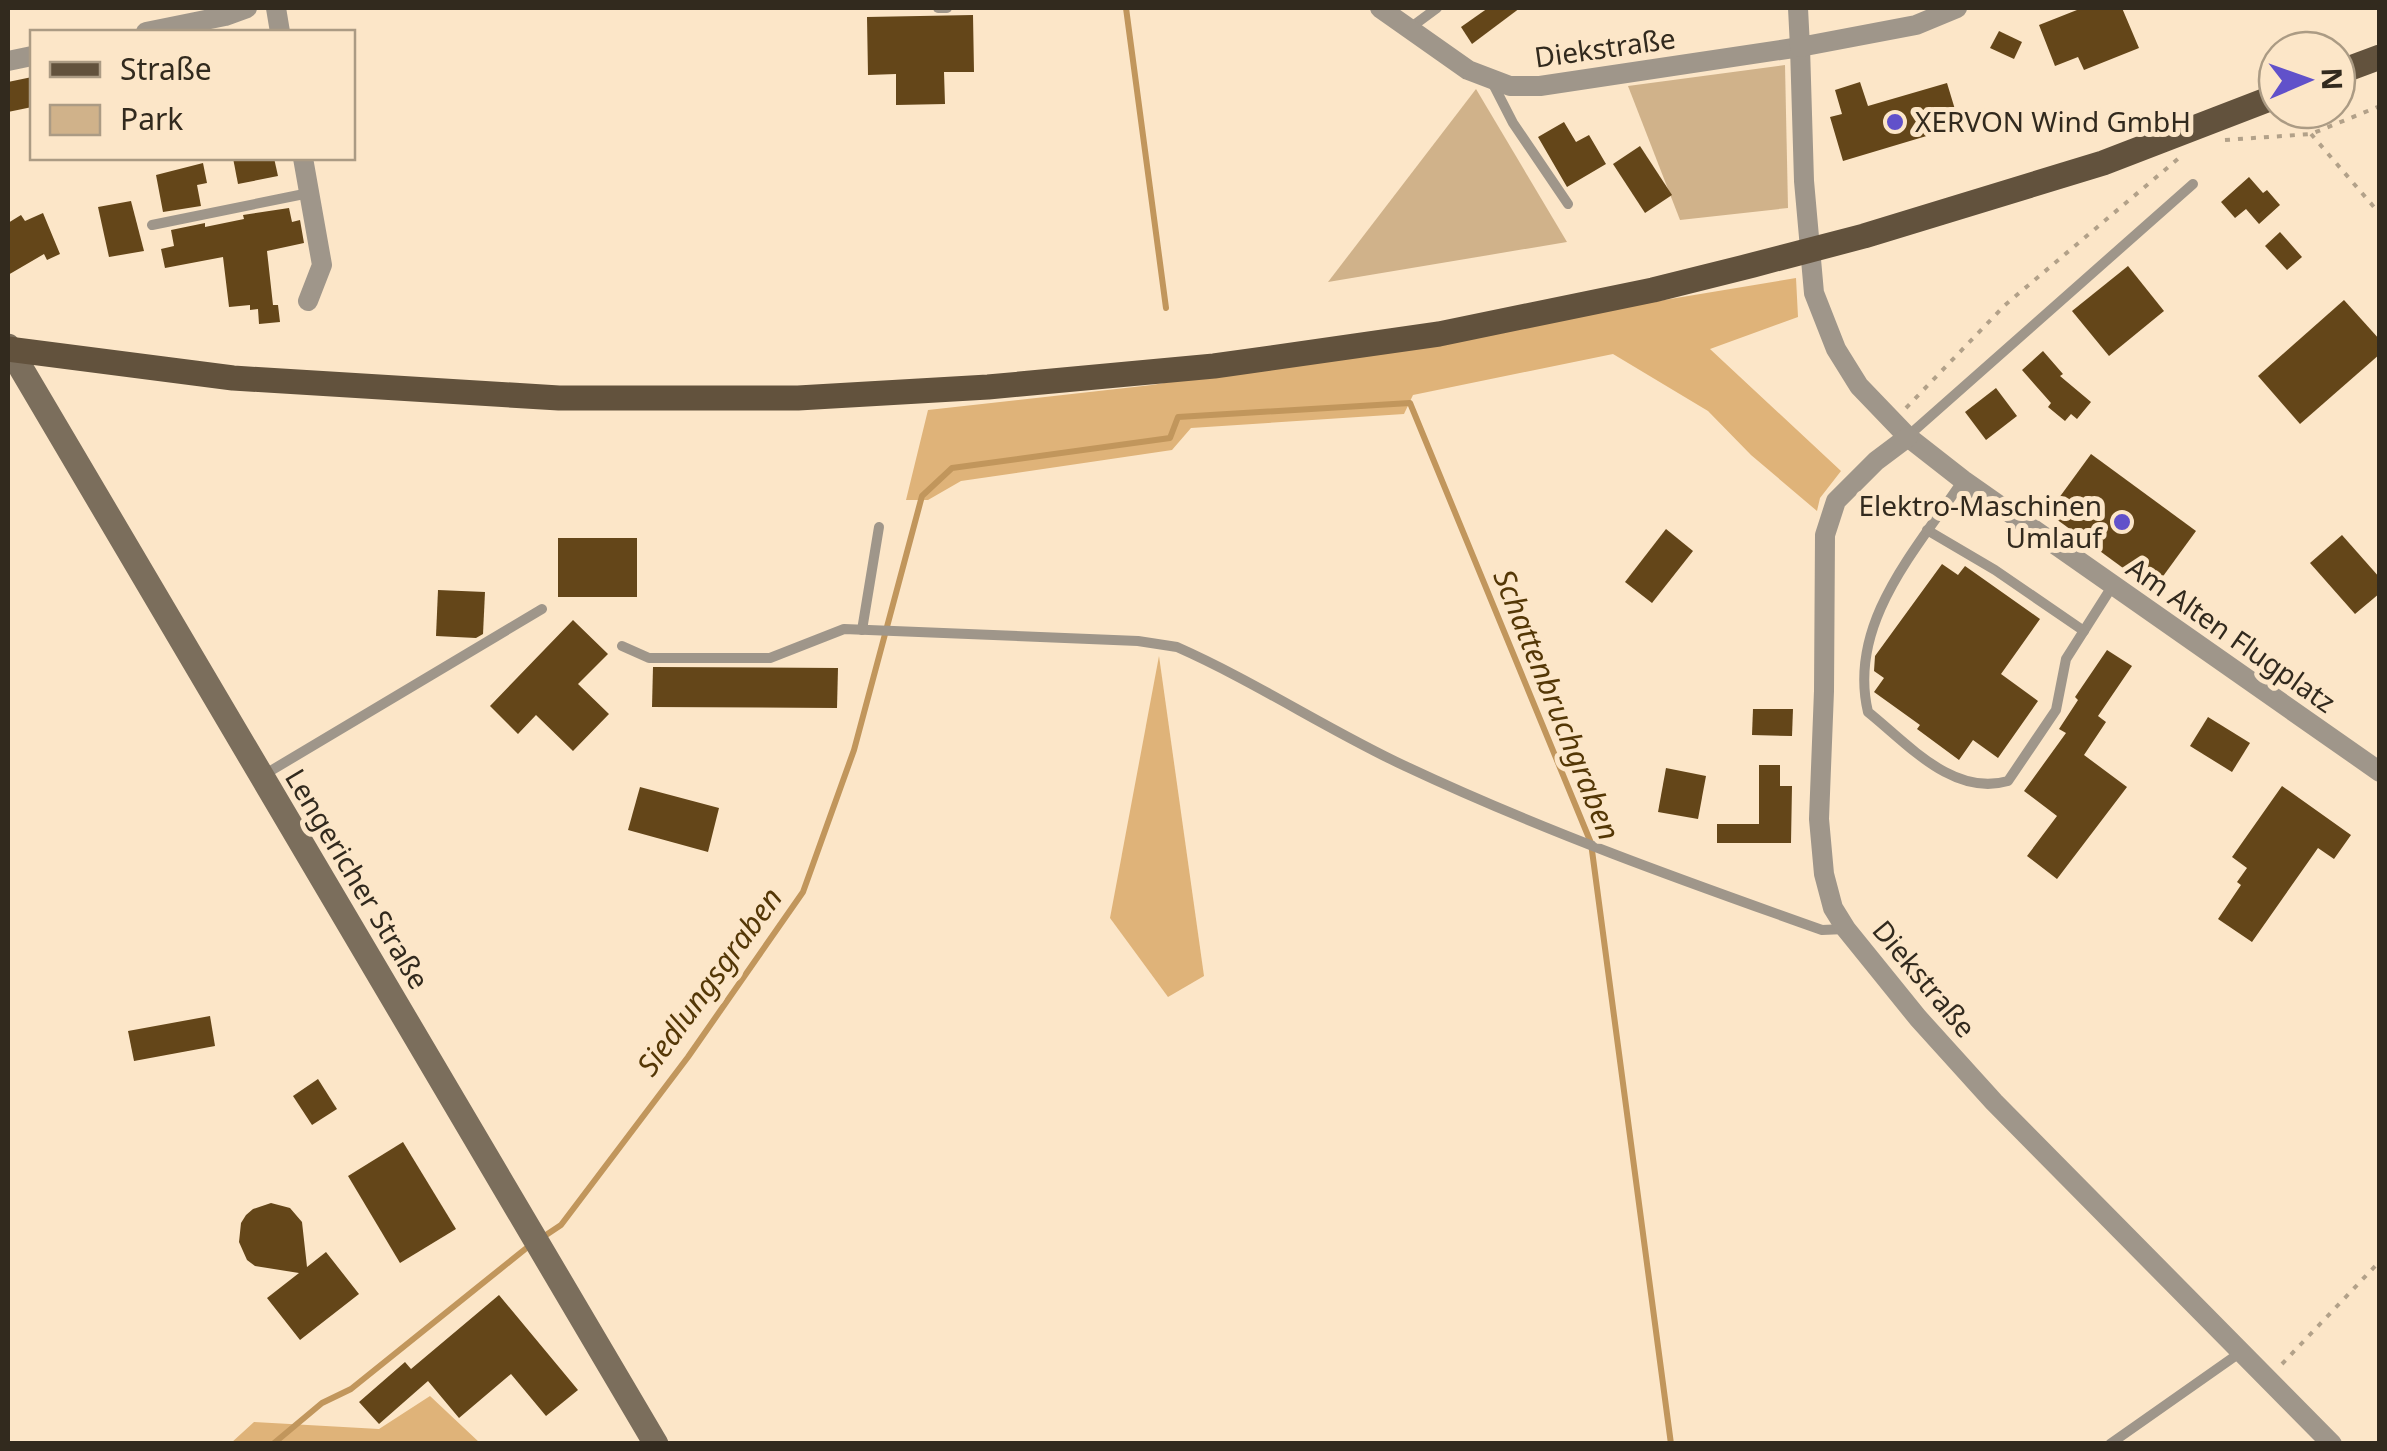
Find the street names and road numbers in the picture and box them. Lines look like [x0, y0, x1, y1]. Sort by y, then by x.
street label: Diekstraße [1532, 18, 1678, 76]
street label: Am Alten Flugplatz [2120, 548, 2343, 720]
street label: Lengericher Straße [277, 761, 439, 996]
street label: Diekstraße [1865, 912, 1985, 1045]

